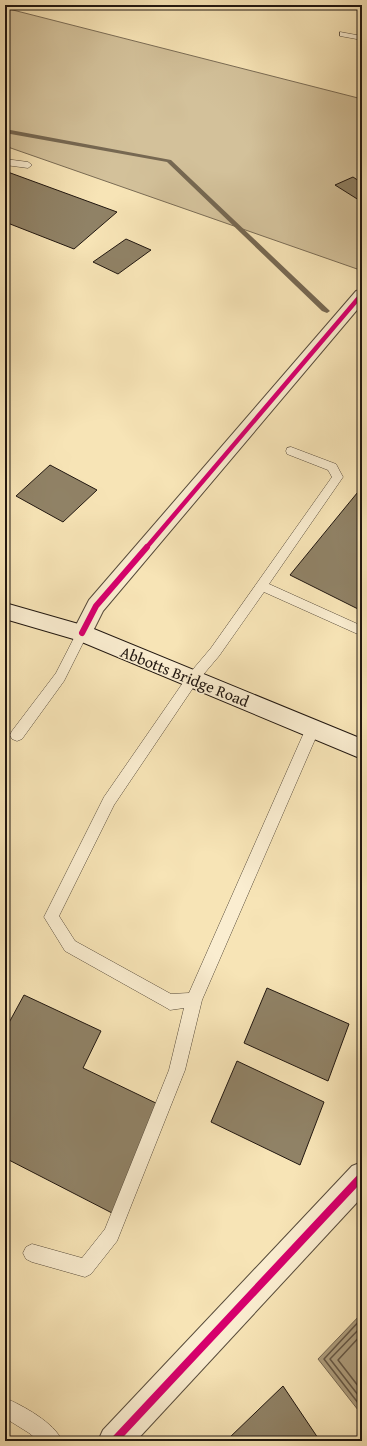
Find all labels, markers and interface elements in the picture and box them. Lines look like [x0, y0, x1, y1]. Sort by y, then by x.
street label: Abbotts Bridge Road [117, 639, 253, 713]

